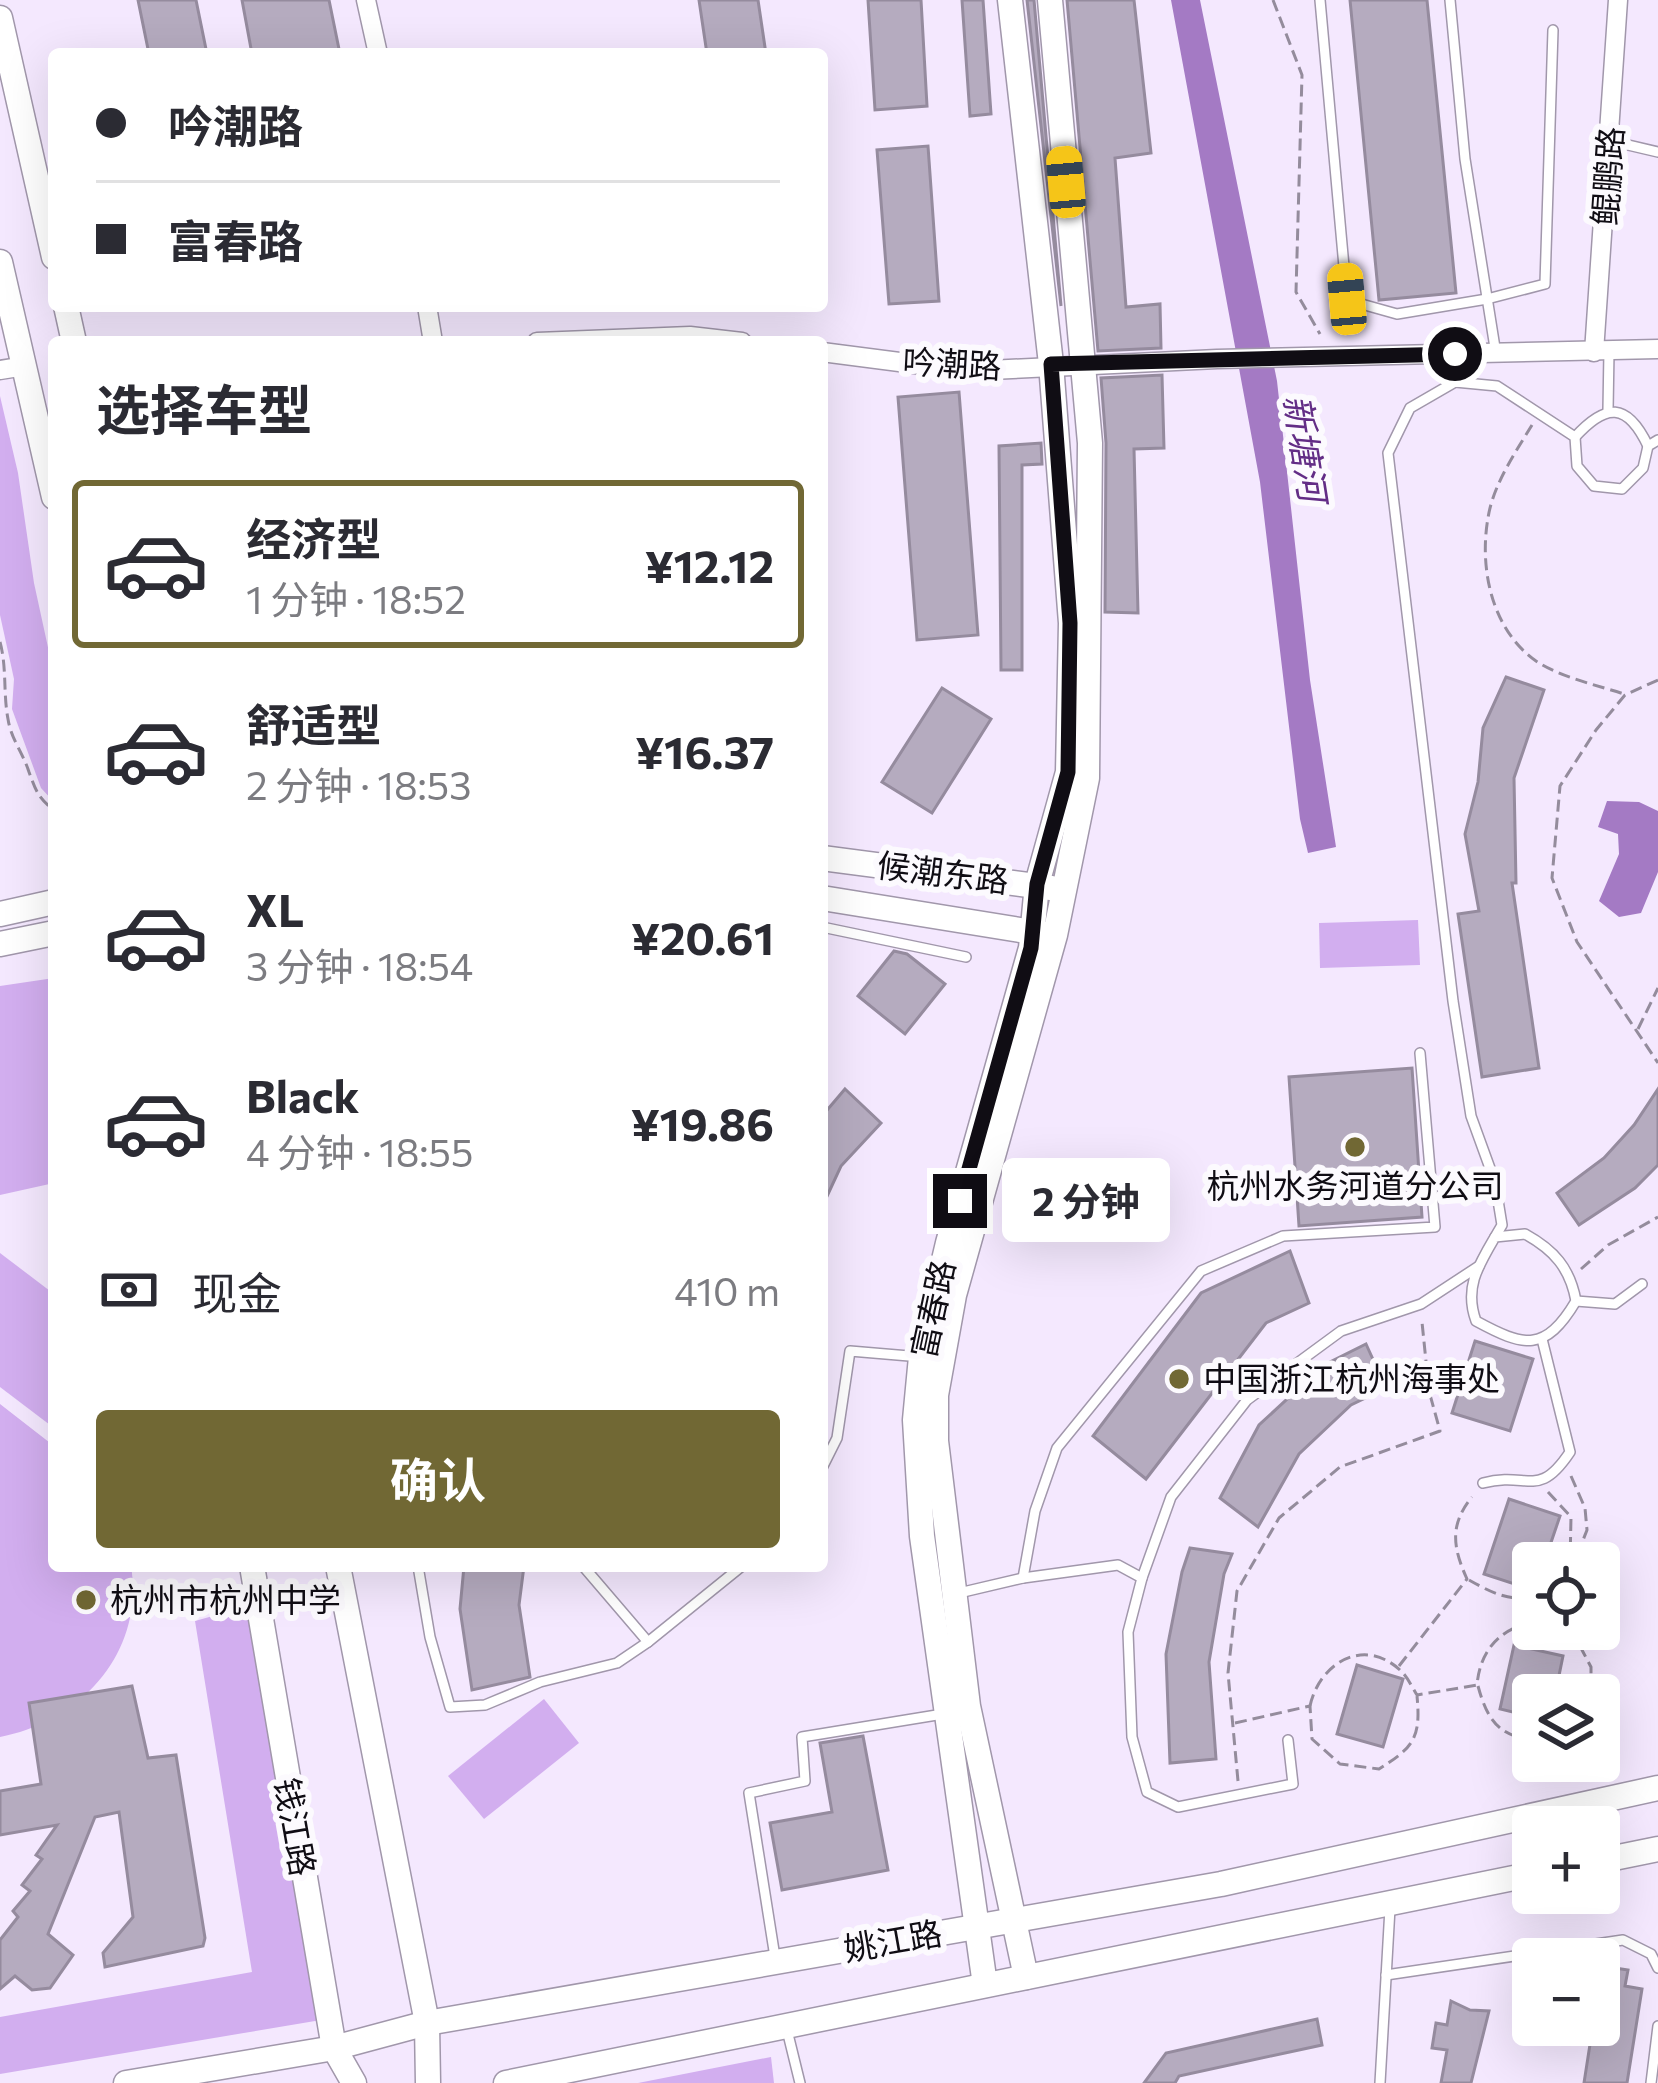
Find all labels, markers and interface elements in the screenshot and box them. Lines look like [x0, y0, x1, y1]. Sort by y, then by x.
text: 吟潮路 [168, 97, 303, 152]
street label: 鲲鹏路 [1583, 125, 1630, 227]
car [1045, 145, 1087, 219]
text: 富春路 [168, 212, 303, 267]
car [1326, 262, 1368, 336]
route start [1428, 327, 1482, 381]
street label: 吟潮路 [902, 339, 1003, 386]
text: 选择车型 [96, 375, 312, 441]
water label: 新塘河 [1277, 391, 1338, 510]
icon: car [102, 510, 210, 618]
text: 经济型 [246, 510, 381, 565]
text: ¥12.12 [645, 537, 774, 592]
text: 1 分钟 · 18:52 [246, 574, 466, 622]
icon: car [102, 696, 210, 804]
text: 舒适型 [246, 696, 381, 751]
text: ¥16.37 [635, 723, 774, 778]
text: 2 分钟 · 18:53 [246, 760, 471, 808]
street label: 候潮东路 [875, 843, 1011, 900]
text: XL [246, 881, 304, 936]
icon: car [102, 882, 210, 990]
text: ¥20.61 [631, 909, 774, 964]
text: 3 分钟 · 18:54 [246, 941, 473, 989]
text: Black [246, 1067, 359, 1122]
icon: car [102, 1068, 210, 1176]
text: ¥19.86 [631, 1095, 774, 1150]
text: 4 分钟 · 18:55 [246, 1127, 473, 1175]
marker: 杭州水务河道分公司 [1342, 1134, 1368, 1160]
callout: 2 分钟 [1002, 1159, 1170, 1243]
place label: 杭州水务河道分公司 [1207, 1164, 1504, 1205]
route end [933, 1174, 987, 1228]
text: 2 分钟 [1032, 1176, 1140, 1224]
street label: 富春路 [901, 1256, 962, 1361]
icon: cash [96, 1257, 162, 1323]
text: 现金 [192, 1264, 282, 1319]
text: 410 m [674, 1266, 780, 1314]
place label: 中国浙江杭州海事处 [1203, 1357, 1500, 1398]
marker: 中国浙江杭州海事处 [1166, 1366, 1192, 1392]
button: 确认 [96, 1410, 780, 1548]
map controls [1512, 1542, 1620, 2046]
button: locate [1512, 1542, 1620, 1650]
place label: 杭州市杭州中学 [110, 1578, 341, 1619]
marker: 杭州市杭州中学 [73, 1587, 99, 1613]
button: layers [1512, 1674, 1620, 1782]
street label: 钱江路 [268, 1774, 325, 1879]
button: + [1512, 1806, 1620, 1914]
street label: 姚江路 [840, 1911, 945, 1968]
button: − [1512, 1938, 1620, 2046]

